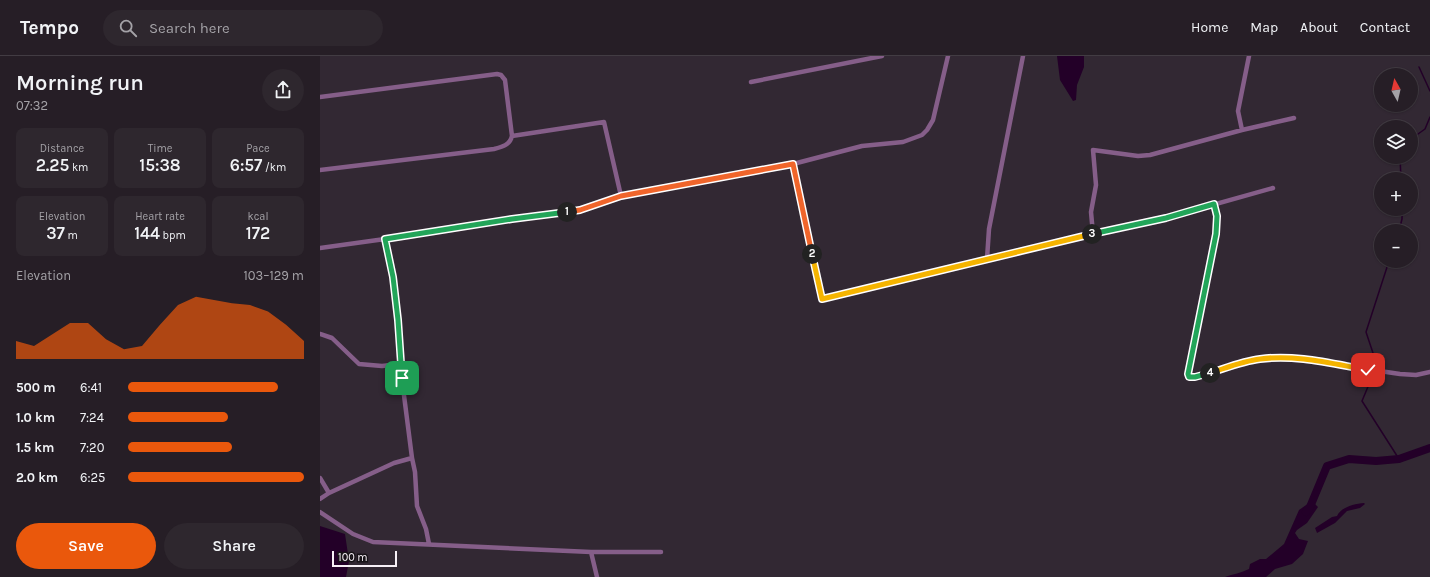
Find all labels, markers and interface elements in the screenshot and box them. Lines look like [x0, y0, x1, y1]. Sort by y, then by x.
search box [103, 10, 383, 46]
text: Tempo [20, 17, 79, 39]
icon: search [117, 17, 139, 39]
text: Search here [149, 19, 230, 37]
text: Home [1191, 19, 1228, 36]
text: Map [1250, 19, 1278, 36]
text: About [1300, 19, 1338, 36]
text: Contact [1360, 19, 1410, 36]
north arrow [1374, 68, 1418, 112]
map controls [1374, 68, 1418, 268]
button: share [262, 69, 304, 111]
text: Morning run [16, 70, 144, 96]
text: 07:32 [16, 98, 48, 113]
button: layers [1374, 120, 1418, 164]
text: Distance [40, 142, 84, 155]
text: Time [148, 142, 172, 155]
text: Pace [246, 142, 270, 155]
text: 2.25 [36, 155, 69, 175]
text: 15:38 [139, 155, 181, 175]
text: 6:57 [230, 155, 262, 175]
text: km [69, 161, 88, 174]
text: /km [262, 161, 286, 174]
button: + [1374, 172, 1418, 216]
pin: 1 [557, 202, 577, 222]
text: 1 [565, 205, 569, 218]
text: Elevation [39, 210, 85, 223]
text: Heart rate [135, 210, 185, 223]
text: kcal [247, 210, 269, 223]
text: 37 [46, 223, 65, 243]
text: 144 [134, 223, 160, 243]
text: 172 [246, 223, 270, 243]
pin: 3 [1082, 224, 1102, 244]
button: − [1374, 224, 1418, 268]
text: 3 [1089, 227, 1095, 240]
text: m [65, 229, 78, 242]
text: bpm [160, 229, 186, 242]
pin: 2 [802, 244, 822, 264]
text: 2 [809, 247, 815, 260]
text: Elevation [16, 268, 71, 283]
text: 103–129 m [244, 268, 304, 283]
pin [1351, 353, 1385, 387]
icon: check [1357, 359, 1379, 381]
pin [385, 361, 419, 395]
pin: 4 [1200, 363, 1220, 383]
text: 4 [1207, 366, 1213, 379]
icon: arrive [391, 367, 413, 389]
text: 500 m [16, 380, 56, 395]
text: 6:41 [80, 380, 102, 395]
text: 1.0 km [16, 410, 55, 425]
text: 7:24 [80, 410, 104, 425]
text: 1.5 km [16, 440, 54, 455]
text: 7:20 [80, 440, 104, 455]
text: 2.0 km [16, 470, 58, 485]
text: 6:25 [80, 470, 105, 485]
button: Save [16, 523, 156, 569]
button: Share [164, 523, 304, 569]
scale bar [332, 549, 397, 568]
text: 100 m [338, 551, 368, 564]

